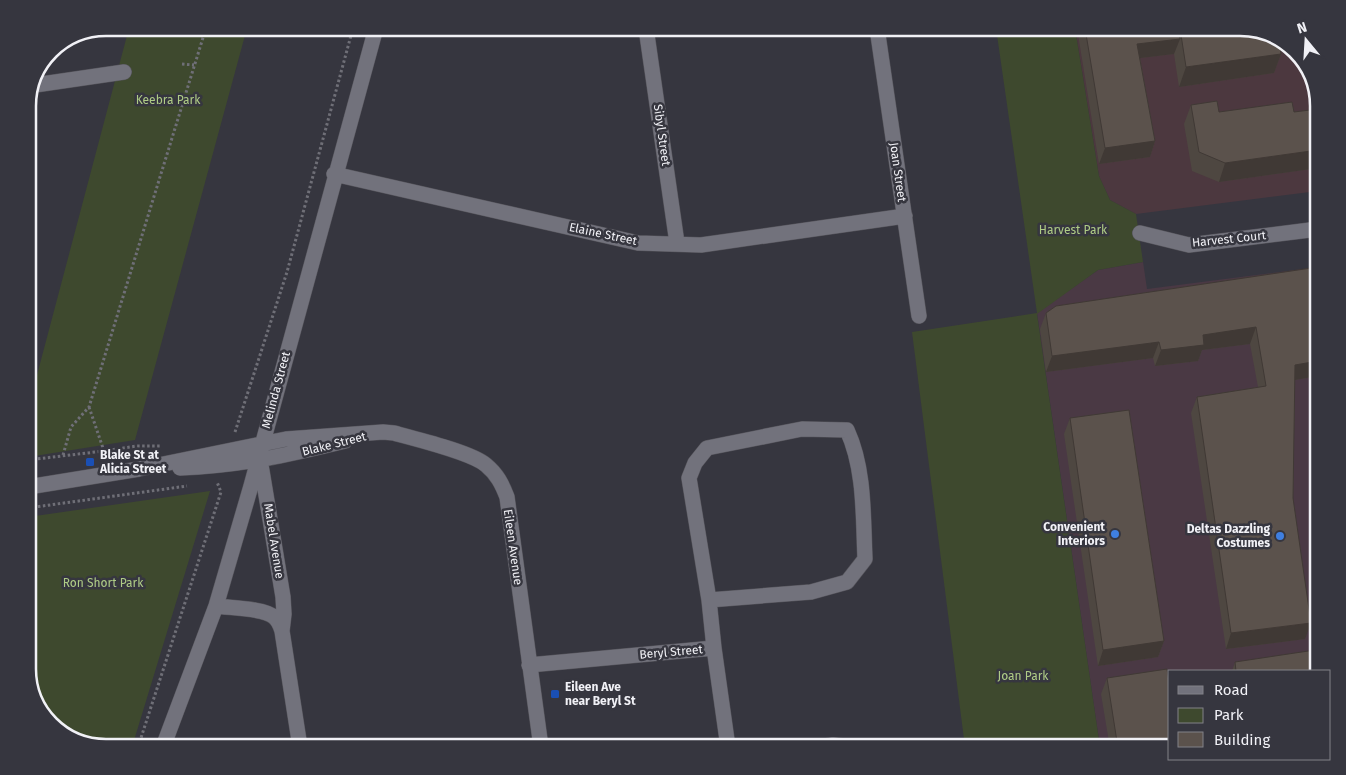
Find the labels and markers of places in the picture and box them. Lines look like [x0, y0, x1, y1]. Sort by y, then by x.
place label: Blake St at Alicia Street [99, 448, 167, 476]
marker: Blake St at Alicia Street [84, 456, 96, 468]
place label: Convenient Interiors [1043, 520, 1105, 548]
place label: Deltas Dazzling Costumes [1187, 522, 1270, 550]
marker: Convenient Interiors [1109, 528, 1121, 540]
marker: Deltas Dazzling Costumes [1274, 530, 1286, 542]
place label: Eileen Ave near Beryl St [565, 680, 636, 708]
marker: Eileen Ave near Beryl St [549, 688, 561, 700]

